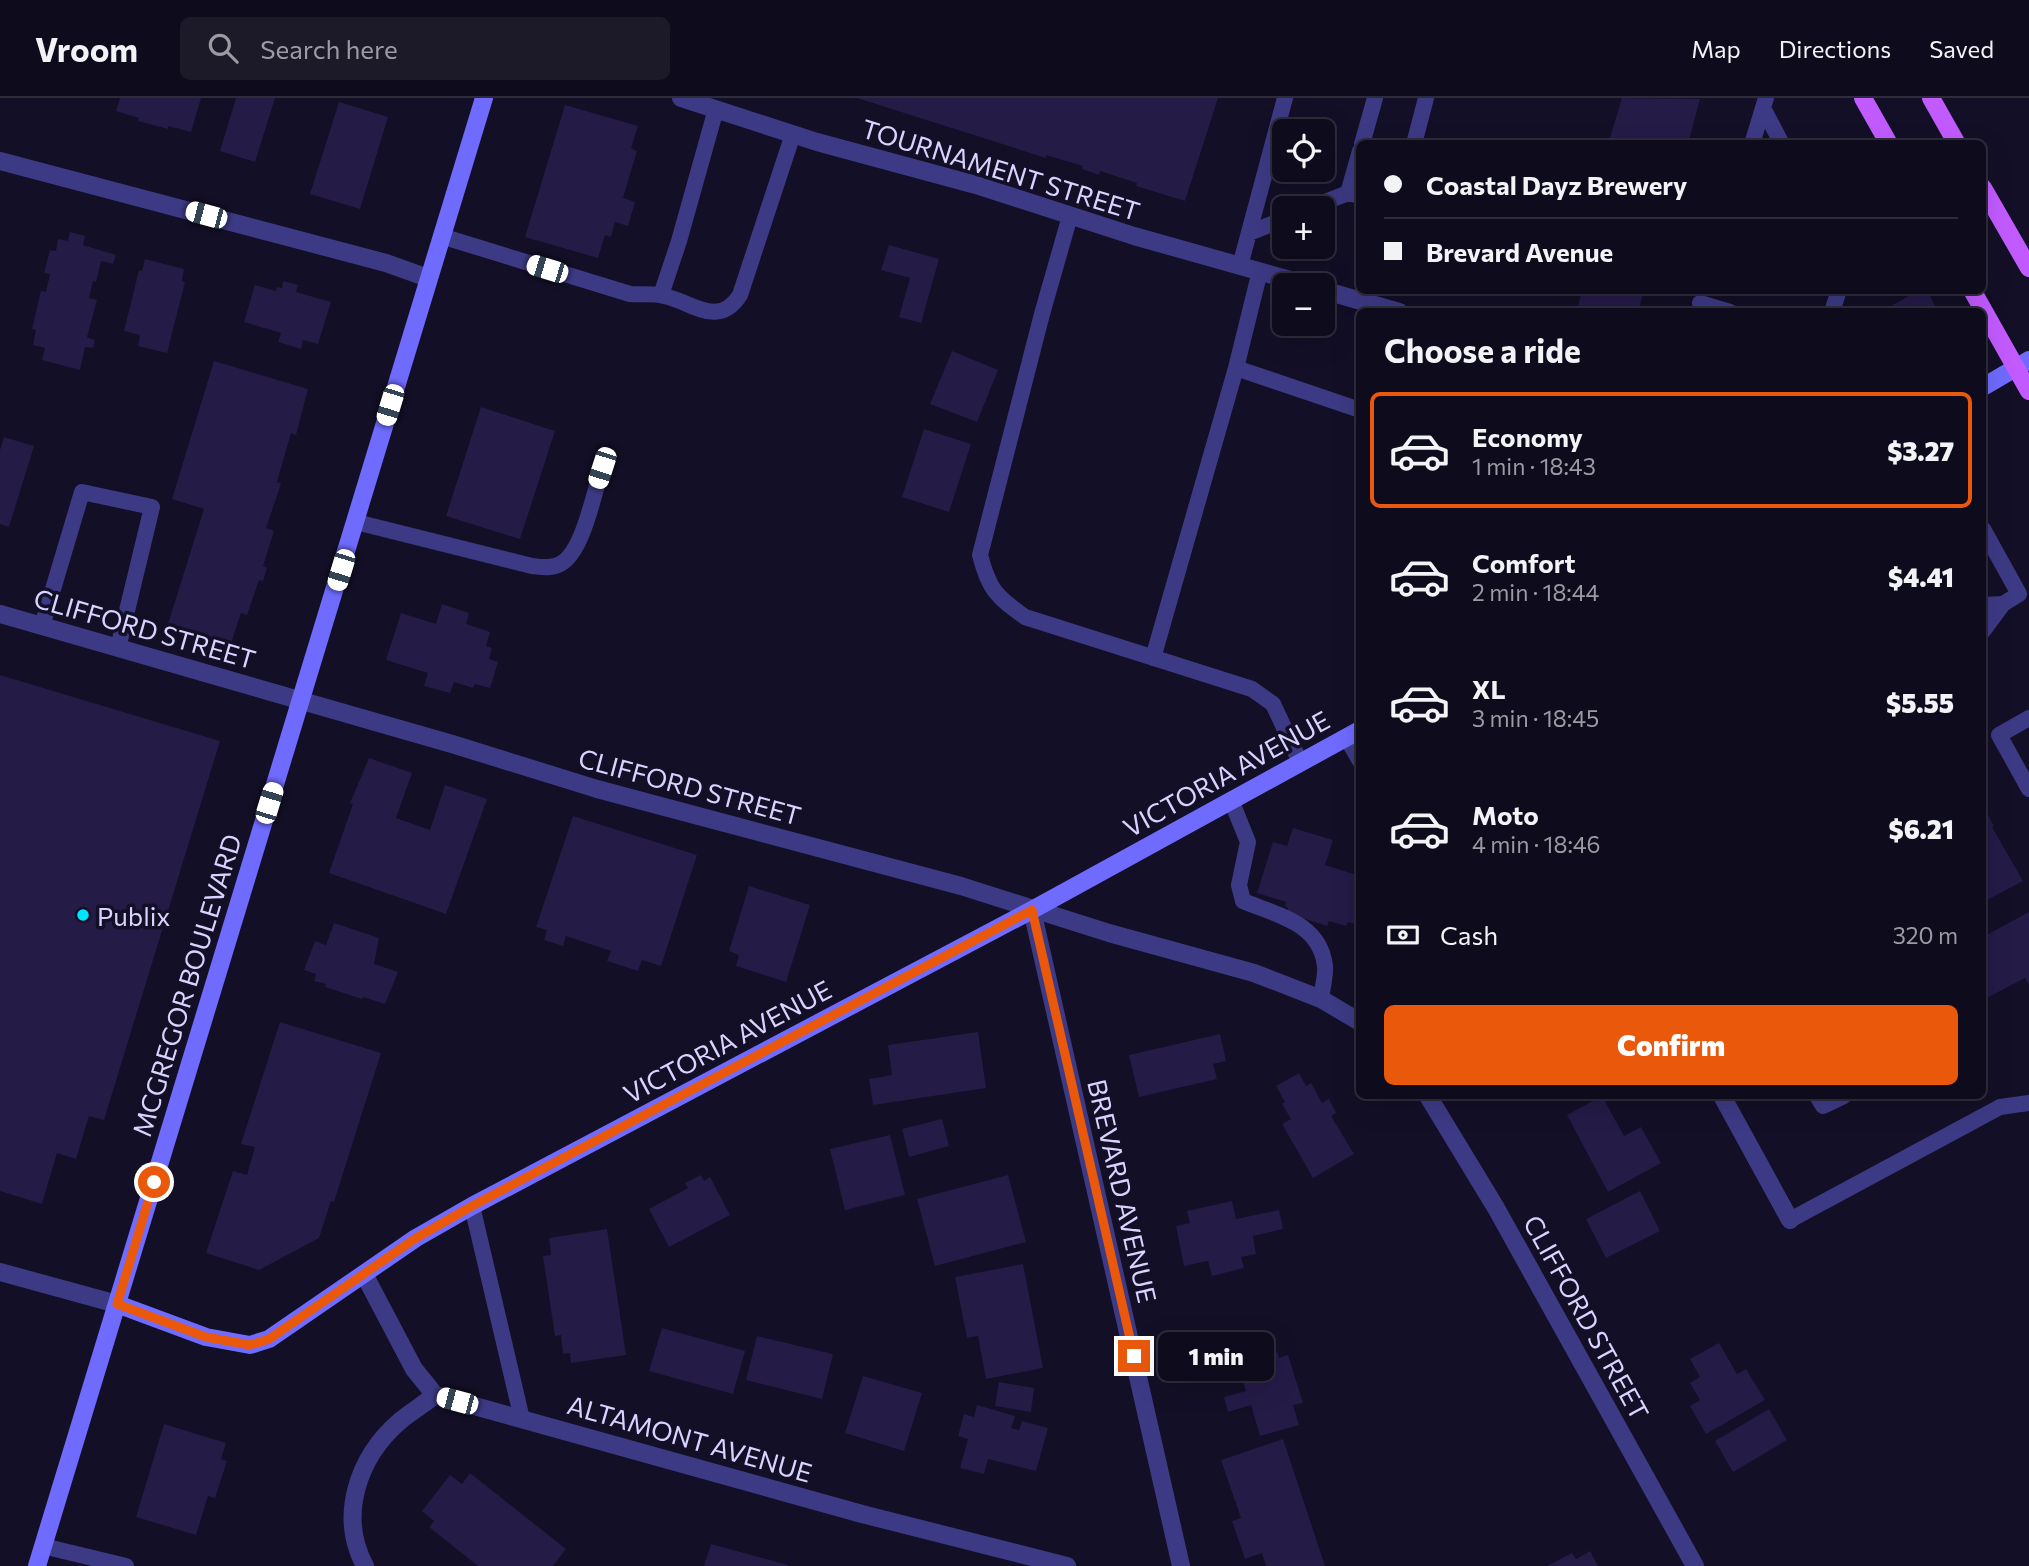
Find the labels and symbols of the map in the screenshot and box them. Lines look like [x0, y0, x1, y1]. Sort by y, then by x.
street label: TOURNAMENT STREET [858, 112, 1144, 226]
car [183, 199, 230, 231]
car [524, 253, 571, 285]
car [374, 382, 407, 428]
car [586, 445, 619, 491]
car [325, 547, 358, 593]
street label: CLIFFORD STREET [31, 582, 259, 674]
street label: VICTORIA AVENUE [1117, 703, 1335, 843]
street label: CLIFFORD STREET [575, 741, 805, 831]
car [253, 780, 286, 826]
street label: MCGREGOR BOULEVARD [125, 830, 247, 1140]
place label: Publix [97, 900, 171, 931]
marker: Publix [75, 907, 91, 923]
street label: VICTORIA AVENUE [618, 973, 836, 1109]
street label: BREVARD AVENUE [1082, 1076, 1164, 1306]
route start [138, 1166, 170, 1198]
street label: CLIFFORD STREET [1518, 1209, 1656, 1425]
callout: 1 min [1158, 1332, 1274, 1380]
route end [1118, 1340, 1150, 1372]
car [434, 1385, 481, 1417]
street label: ALTAMONT AVENUE [564, 1388, 816, 1488]

